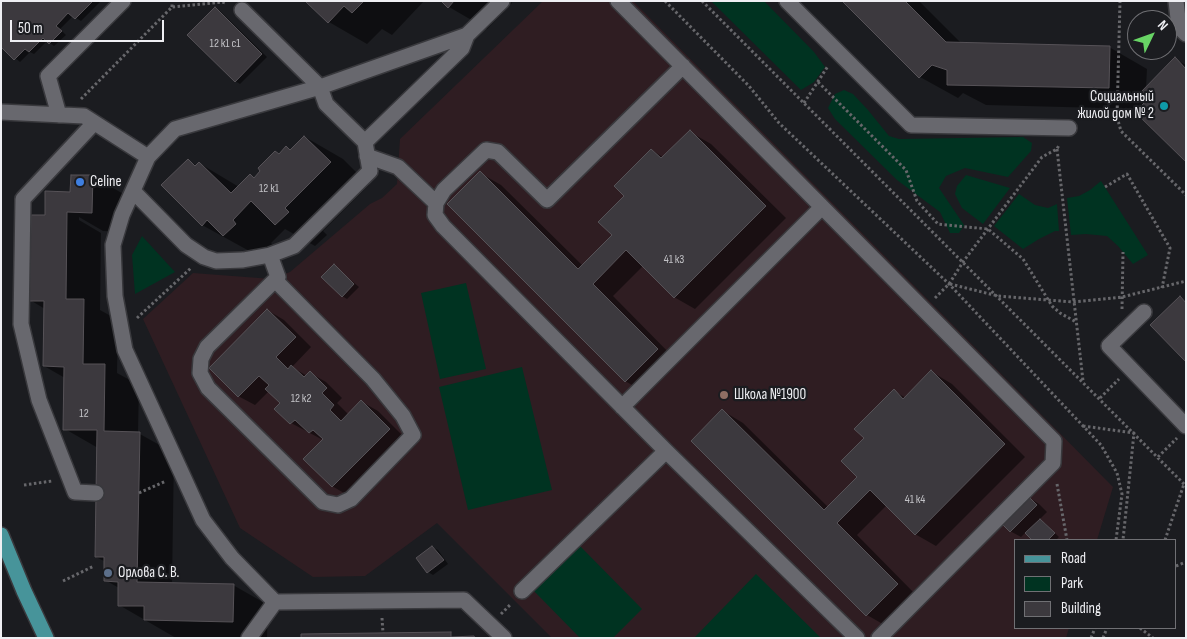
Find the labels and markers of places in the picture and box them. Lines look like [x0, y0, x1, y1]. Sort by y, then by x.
place label: Социальный жилой дом № 2 [1078, 88, 1154, 123]
marker: Социальный жилой дом № 2 [1158, 100, 1170, 112]
place label: Celine [90, 173, 122, 191]
marker: Celine [74, 176, 86, 188]
place label: Школа №1900 [734, 386, 806, 404]
marker: Школа №1900 [718, 389, 730, 401]
place label: Орлова С. В. [118, 564, 179, 582]
marker: Орлова С. В. [102, 567, 114, 579]

